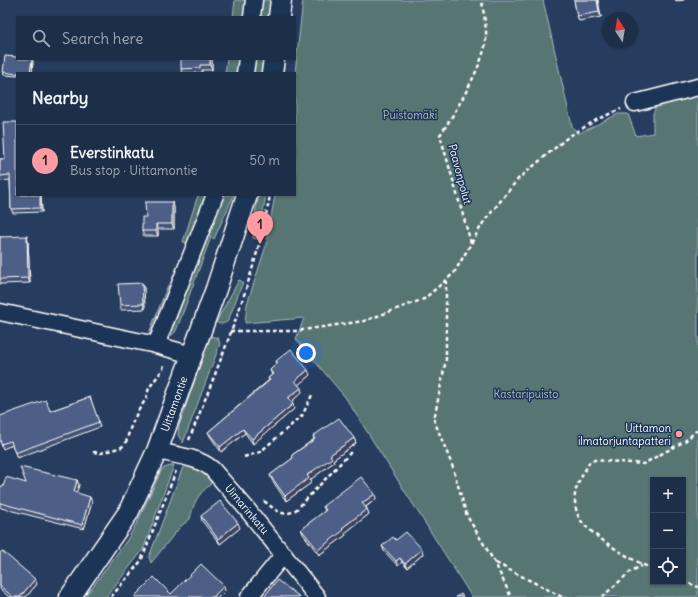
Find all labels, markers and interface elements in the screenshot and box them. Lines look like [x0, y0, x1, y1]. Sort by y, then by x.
north arrow [602, 12, 638, 48]
search box [16, 16, 296, 60]
icon: search [30, 27, 52, 49]
text: Search here [62, 29, 143, 48]
text: Nearby [32, 87, 88, 109]
park label: Puistomäki [383, 108, 437, 122]
street label: Paavonpolut [445, 142, 475, 206]
text: Everstinkatu [70, 143, 154, 162]
text: 1 [42, 152, 48, 169]
text: 50 m [249, 152, 280, 169]
text: Bus stop · Uittamontie [70, 162, 198, 179]
pin: 1 [247, 211, 273, 244]
your location [296, 343, 316, 363]
street label: Uittamontie [158, 374, 190, 434]
park label: Kastaripuisto [494, 387, 559, 401]
place label: Uittamon ilmatorjuntapatteri [578, 421, 671, 448]
marker: Uittamon ilmatorjuntapatteri [674, 429, 684, 439]
map controls [650, 477, 686, 585]
button: + [650, 477, 686, 513]
street label: Uimarinkatu [222, 481, 272, 537]
button: − [650, 513, 686, 549]
button: locate [650, 549, 686, 585]

